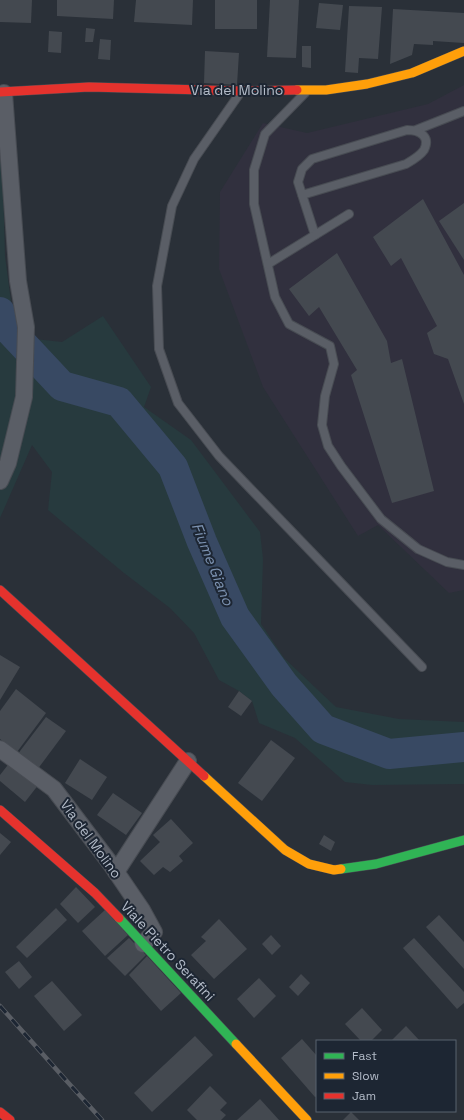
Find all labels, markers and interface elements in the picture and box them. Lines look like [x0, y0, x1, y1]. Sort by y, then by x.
street label: Via del Molino [191, 81, 283, 99]
water label: Fiume Giano [188, 520, 238, 609]
street label: Via del Molino [56, 796, 126, 882]
street label: Viale Pietro Serafini [117, 897, 219, 1005]
legend [316, 1040, 456, 1112]
text: Fast [352, 1048, 377, 1064]
text: Slow [352, 1068, 379, 1084]
text: Jam [352, 1088, 376, 1104]

